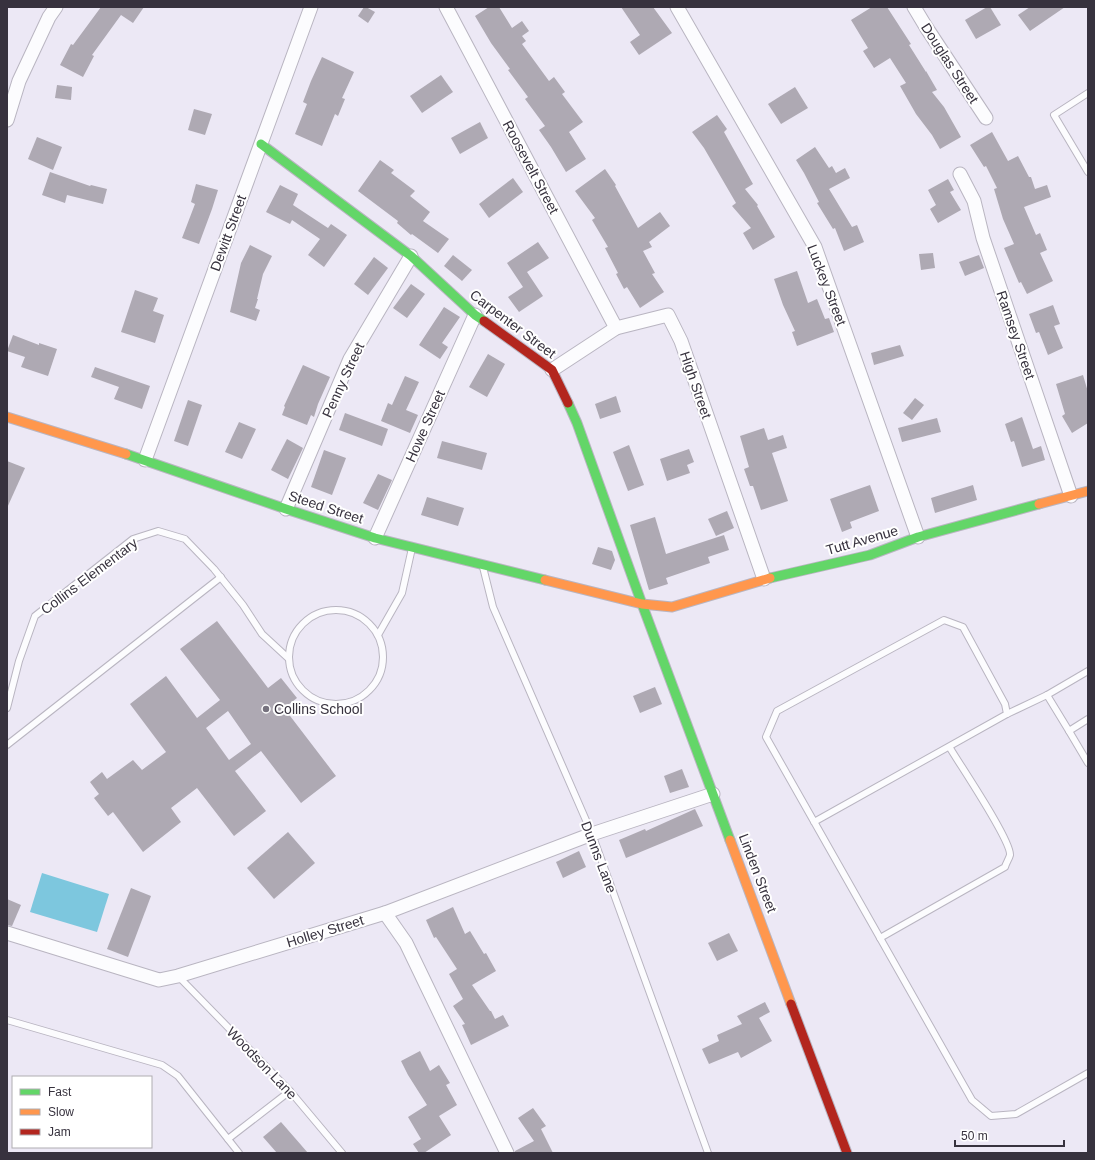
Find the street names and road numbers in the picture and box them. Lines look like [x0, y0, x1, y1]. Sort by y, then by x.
street label: Douglas Street [918, 20, 982, 106]
street label: Roosevelt Street [500, 118, 562, 217]
street label: Dewitt Street [207, 193, 249, 273]
street label: Luckey Street [804, 242, 850, 328]
street label: Carpenter Street [467, 286, 559, 362]
street label: Ramsey Street [993, 289, 1039, 381]
street label: Penny Street [319, 340, 367, 420]
street label: High Street [677, 349, 715, 421]
street label: Howe Street [402, 387, 448, 464]
street label: Steed Street [287, 487, 366, 527]
street label: Tutt Avenue [824, 522, 900, 558]
street label: Collins Elementary [38, 534, 140, 618]
street label: Dunns Lane [578, 819, 620, 895]
street label: Linden Street [736, 831, 780, 915]
street label: Holley Street [284, 912, 366, 950]
street label: Woodson Lane [224, 1024, 301, 1102]

